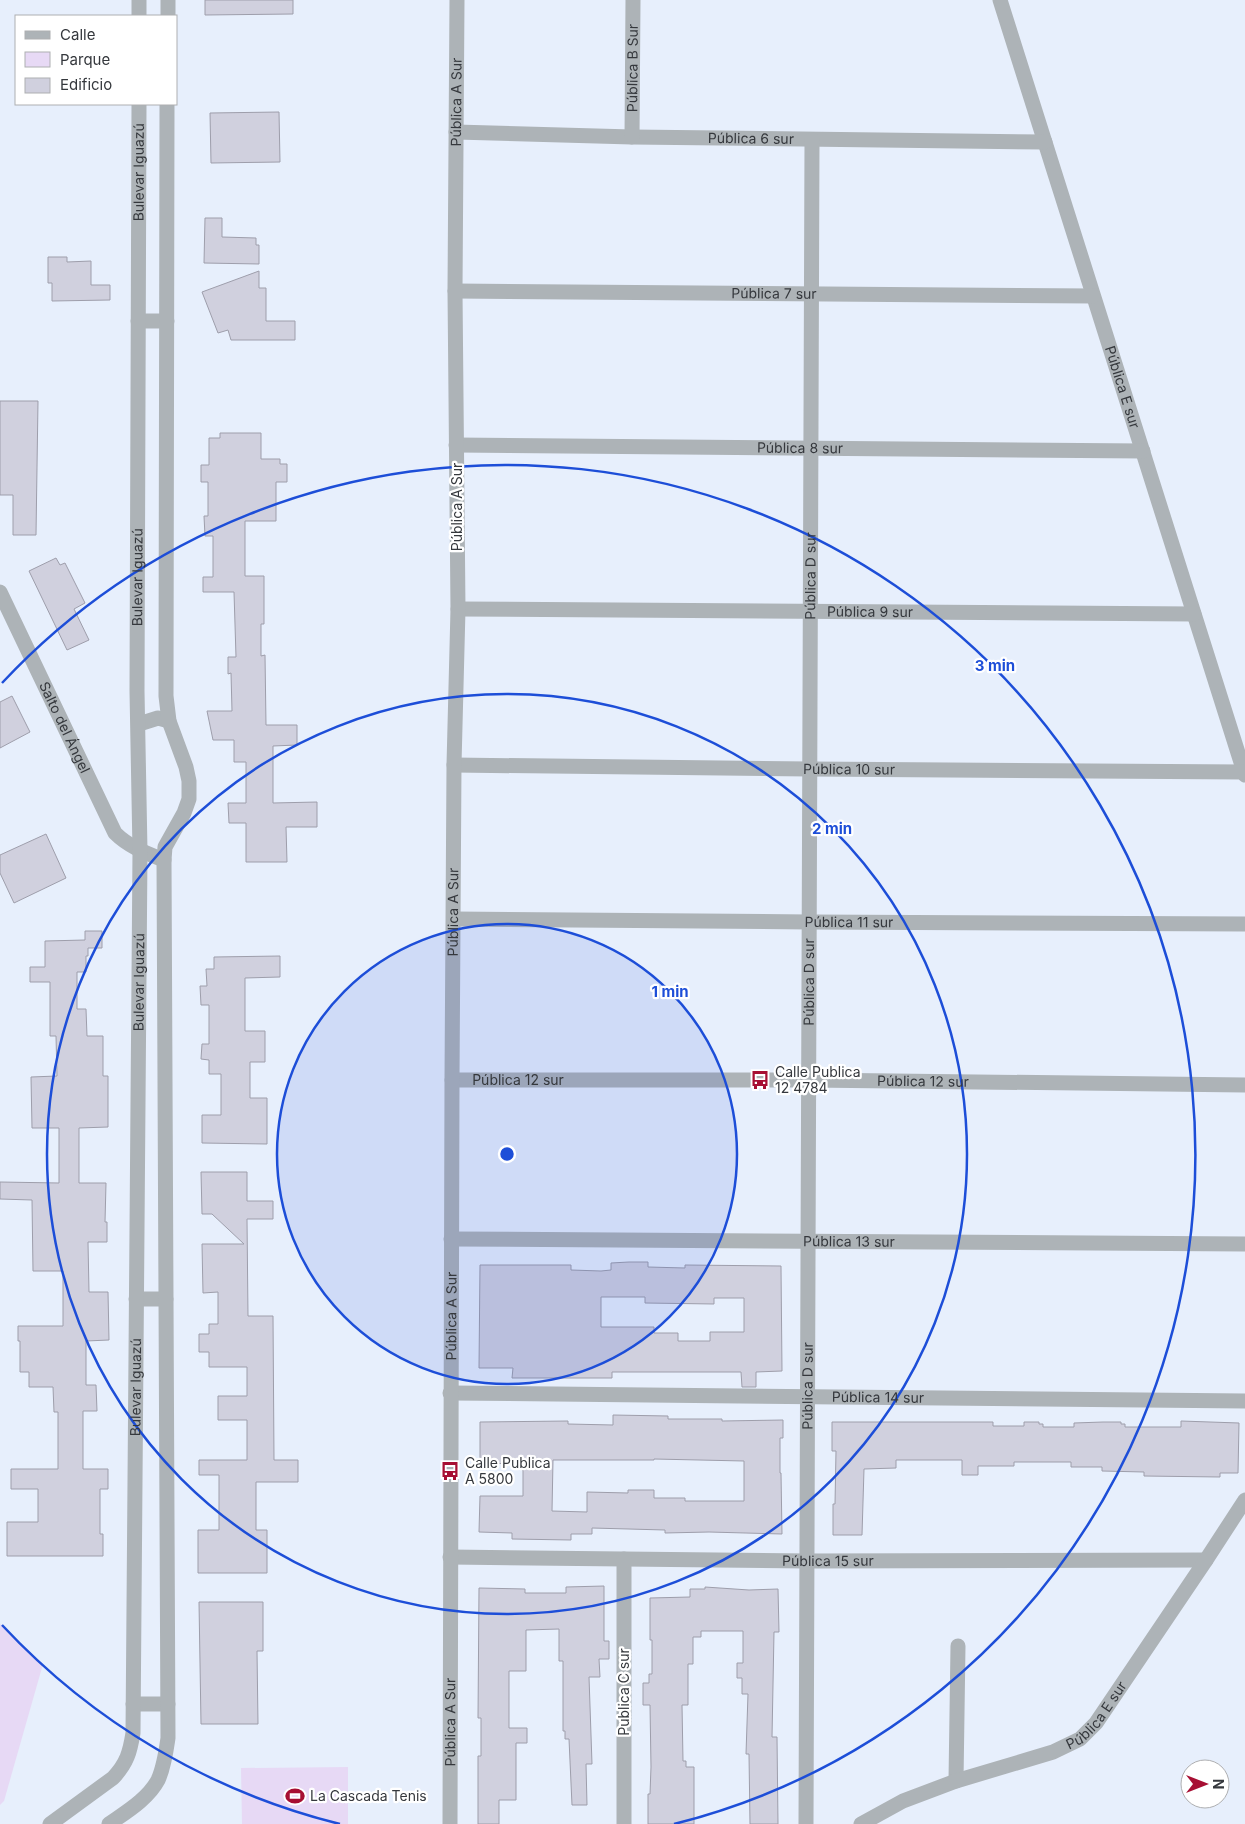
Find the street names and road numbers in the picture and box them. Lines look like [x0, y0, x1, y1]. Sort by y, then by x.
street label: Pública B Sur [623, 24, 641, 112]
street label: Pública A Sur [447, 58, 465, 146]
street label: Bulevar Iguazú [130, 123, 147, 221]
street label: Pública 6 sur [708, 129, 794, 147]
street label: Pública 7 sur [731, 284, 817, 302]
street label: Pública E sur [1102, 343, 1144, 430]
street label: Pública 8 sur [757, 439, 843, 456]
street label: Pública A Sur [448, 463, 465, 551]
street label: Bulevar Iguazú [128, 528, 146, 626]
street label: Pública D sur [801, 532, 819, 620]
street label: Pública 9 sur [827, 603, 913, 620]
street label: Salto del Ángel [36, 679, 94, 776]
street label: Pública 10 sur [803, 760, 895, 778]
street label: Pública A Sur [444, 868, 461, 956]
street label: Pública 11 sur [804, 913, 893, 930]
street label: Bulevar Iguazú [130, 933, 147, 1031]
street label: Pública D sur [800, 938, 817, 1026]
street label: Pública 12 sur [472, 1071, 564, 1088]
street label: Pública 12 sur [877, 1072, 969, 1090]
street label: Pública 13 sur [803, 1232, 895, 1250]
street label: Pública A Sur [442, 1272, 459, 1360]
street label: Bulevar Iguazú [126, 1338, 144, 1436]
street label: Pública D sur [798, 1342, 816, 1430]
street label: Pública 14 sur [832, 1388, 924, 1406]
street label: Pública 15 sur [782, 1552, 874, 1569]
street label: Publica C sur [615, 1648, 632, 1736]
street label: Pública A Sur [441, 1678, 458, 1766]
street label: Pública E sur [1063, 1678, 1130, 1753]

